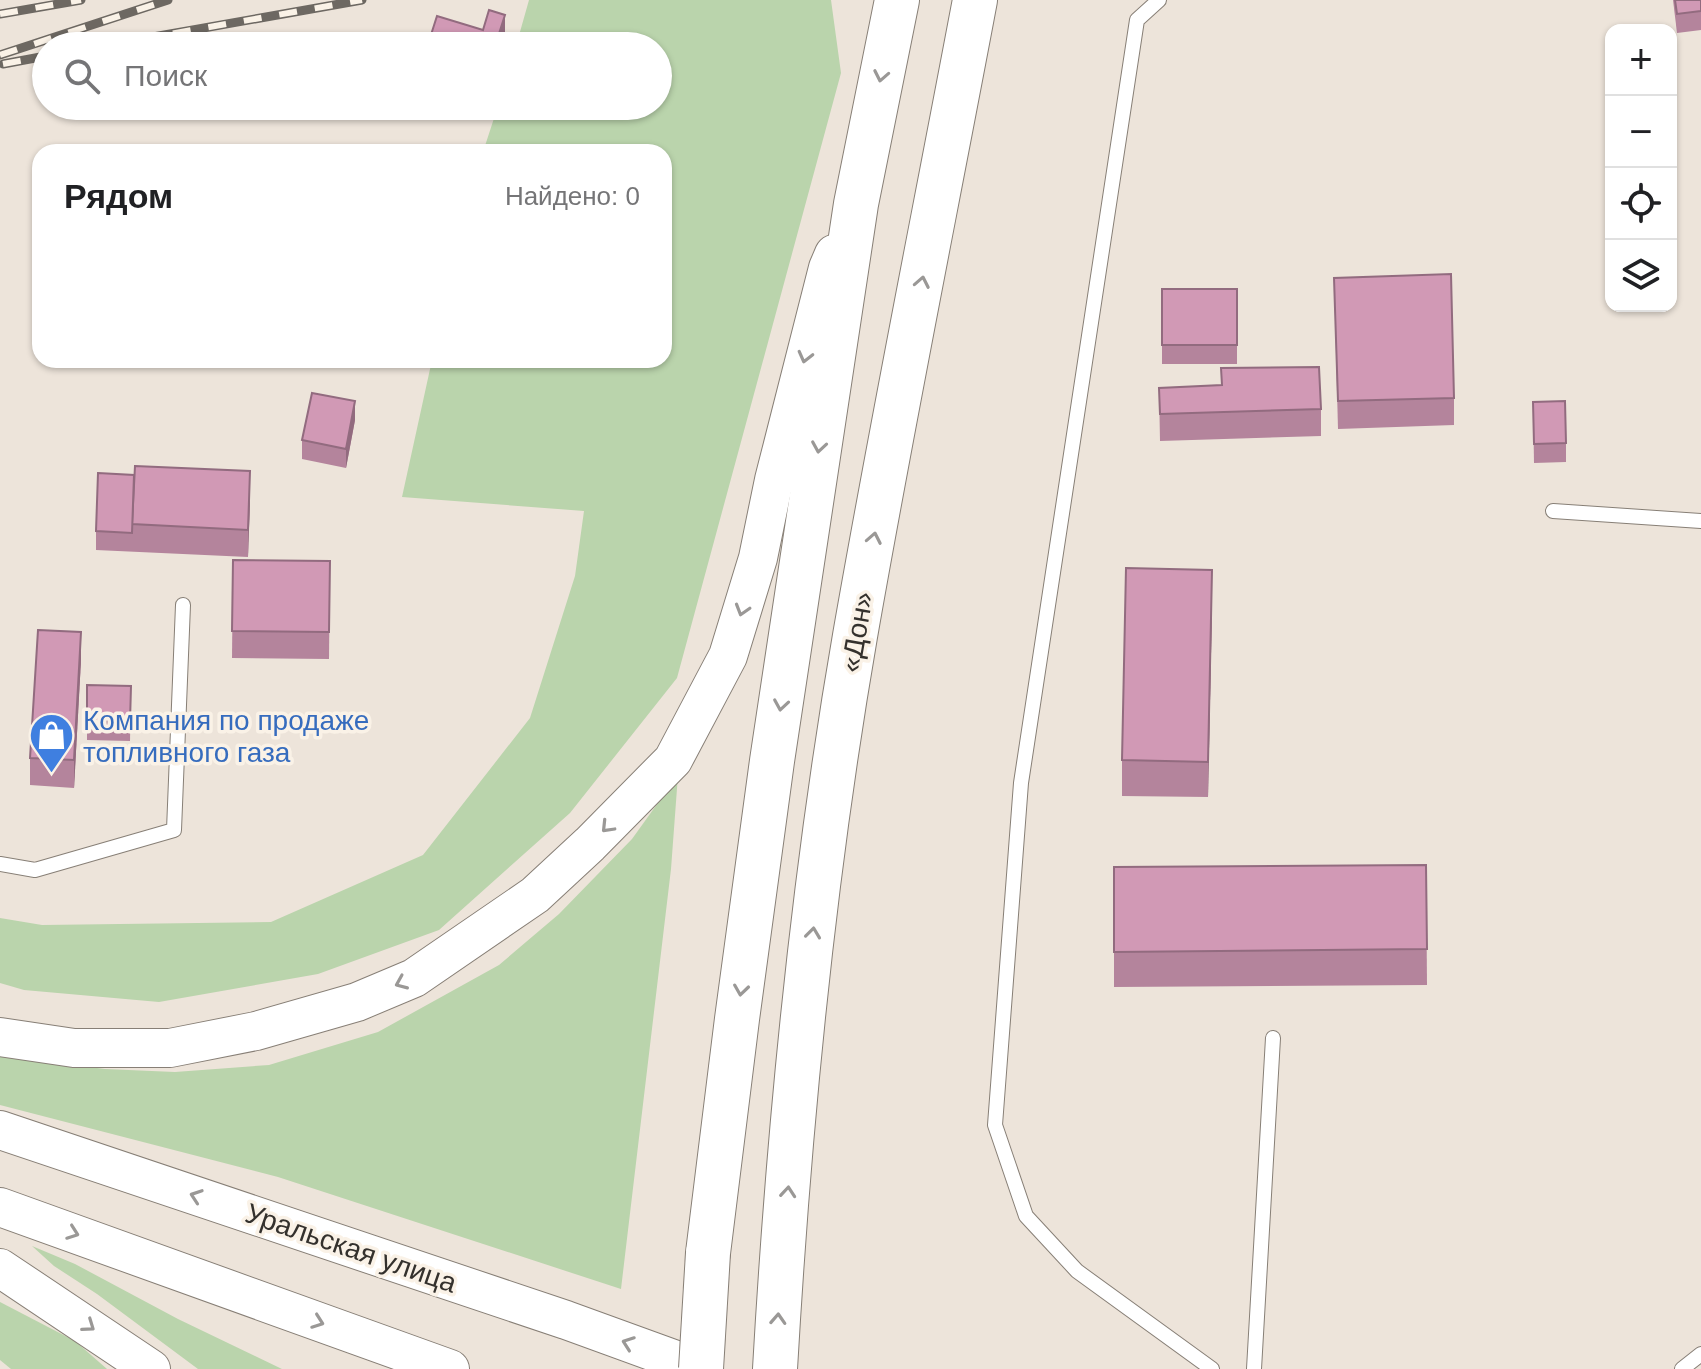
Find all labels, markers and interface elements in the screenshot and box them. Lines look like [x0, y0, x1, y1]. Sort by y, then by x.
map controls [1605, 24, 1677, 312]
button: + [1605, 24, 1677, 96]
search box [32, 32, 672, 120]
icon: search [60, 54, 104, 98]
text: Поиск [124, 59, 207, 92]
one-way arrow [874, 70, 891, 83]
button: − [1605, 96, 1677, 168]
button: locate [1605, 168, 1677, 240]
text: Рядом [64, 177, 173, 215]
text: Найдено: 0 [505, 181, 640, 211]
button: layers [1605, 240, 1677, 312]
one-way arrow [913, 275, 930, 289]
one-way arrow [798, 350, 815, 364]
one-way arrow [812, 441, 829, 454]
one-way arrow [865, 531, 882, 545]
street label: «Дон» [835, 589, 879, 675]
one-way arrow [735, 602, 751, 616]
one-way arrow [773, 698, 790, 711]
place label: Компания по продаже топливного газа [83, 705, 369, 768]
shop icon: Компания по продаже топливного газа [28, 712, 76, 775]
one-way arrow [602, 818, 616, 832]
one-way arrow [804, 926, 821, 940]
one-way arrow [395, 974, 409, 990]
one-way arrow [733, 983, 750, 997]
one-way arrow [779, 1185, 796, 1198]
one-way arrow [190, 1190, 204, 1206]
street label: Уральская улица [241, 1197, 461, 1299]
one-way arrow [66, 1224, 80, 1240]
one-way arrow [310, 1312, 324, 1329]
one-way arrow [769, 1312, 786, 1325]
one-way arrow [80, 1316, 94, 1331]
one-way arrow [622, 1336, 636, 1352]

